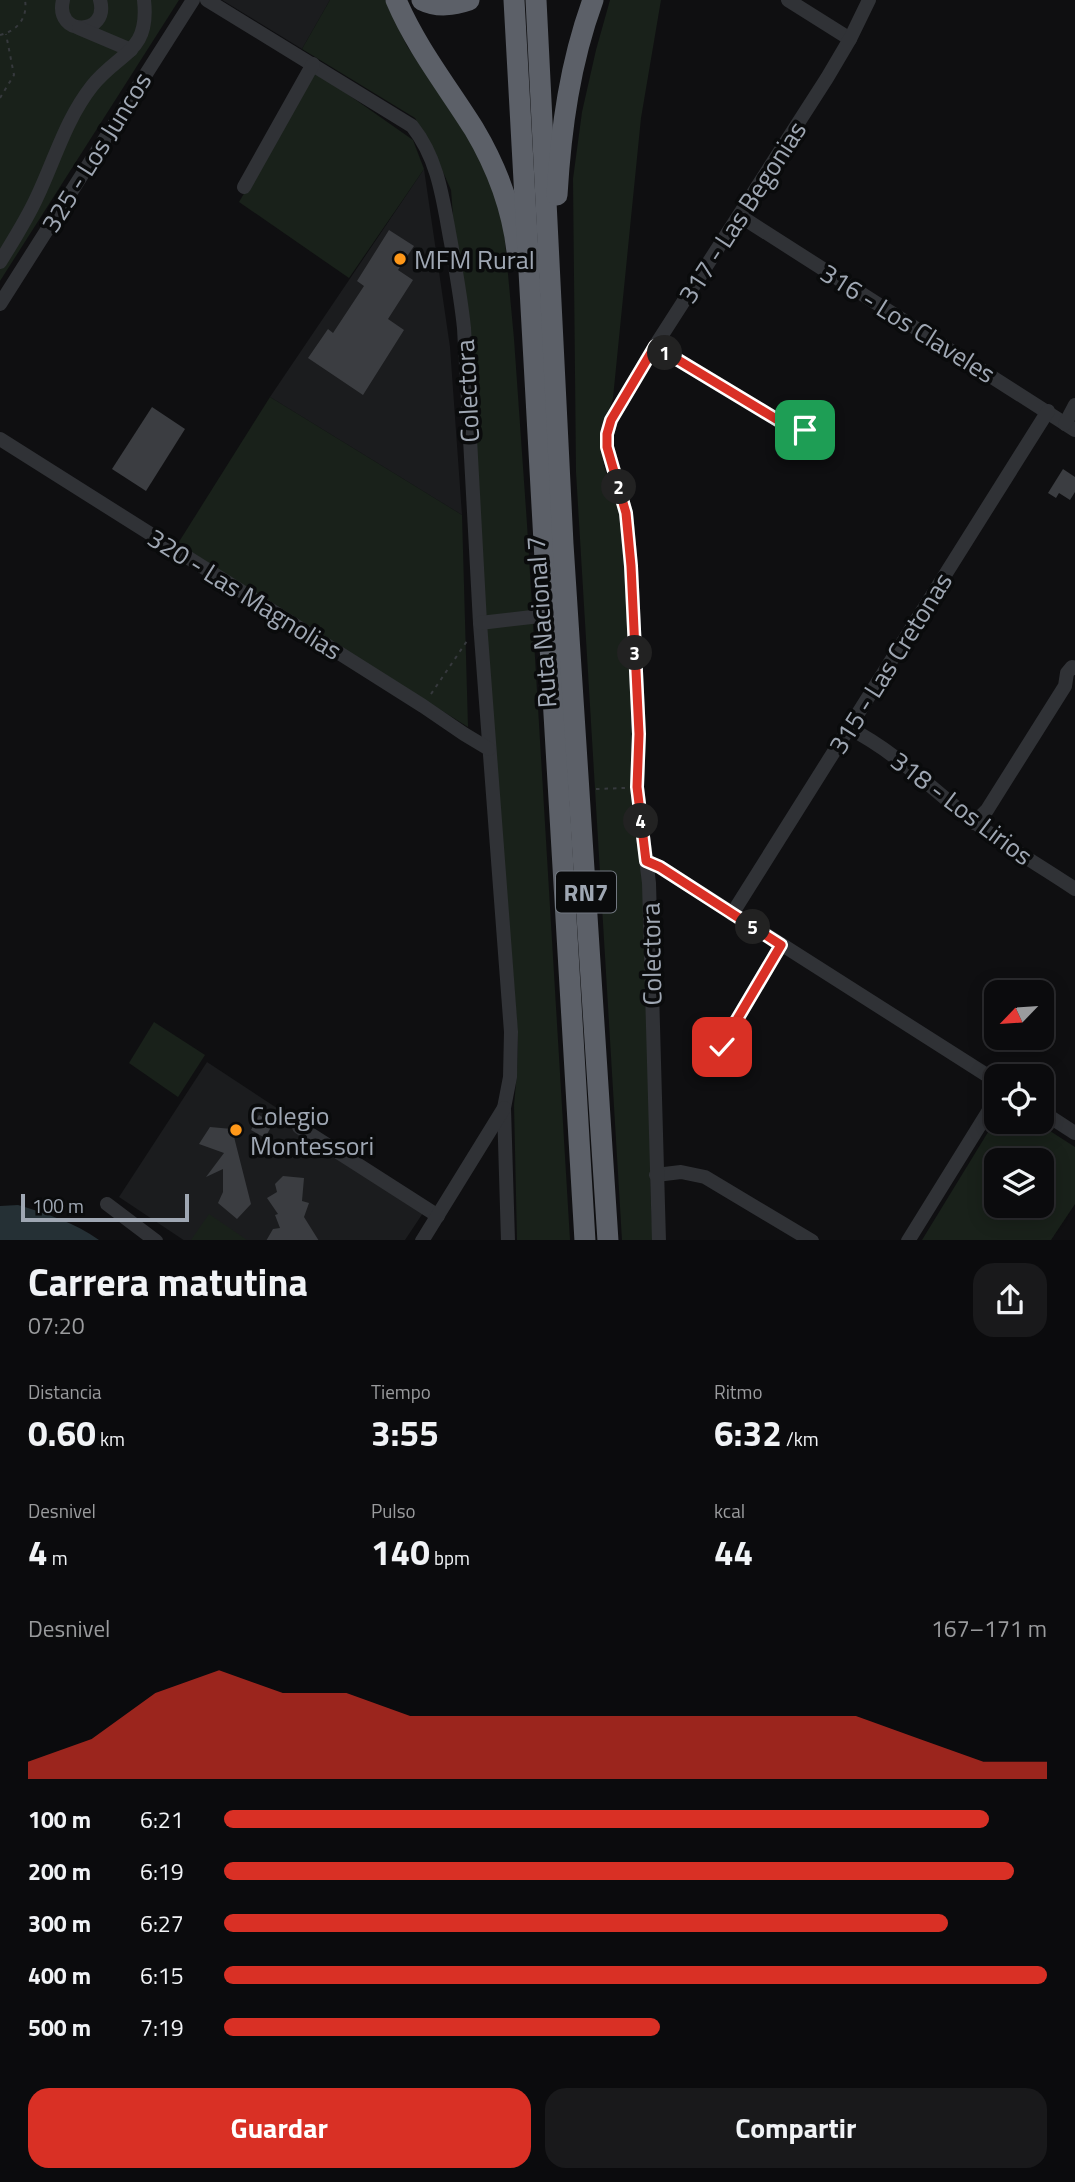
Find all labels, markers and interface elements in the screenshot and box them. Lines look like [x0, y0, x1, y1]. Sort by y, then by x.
street label: 325 - Los Juncos [31, 64, 161, 240]
street label: 317 - Las Begonias [668, 113, 816, 311]
place label: MFM Rural [414, 240, 535, 279]
marker: MFM Rural [392, 251, 408, 267]
street label: 316 - Los Claveles [813, 253, 1003, 393]
pin: 1 [648, 336, 682, 370]
text: 1 [659, 338, 670, 367]
street label: Colectora [445, 339, 489, 443]
pin [775, 400, 835, 460]
icon: arrive [786, 411, 824, 449]
pin: 2 [602, 470, 636, 504]
text: 2 [613, 472, 624, 501]
street label: 320 - Las Magnolias [140, 518, 350, 670]
street label: Ruta Nacional 7 [516, 535, 566, 709]
street label: 315 - Las Cretonas [818, 565, 962, 761]
pin: 3 [618, 636, 652, 670]
text: 3 [629, 638, 640, 667]
street label: 318 - Los Lirios [883, 742, 1041, 874]
pin: 4 [624, 804, 658, 838]
text: 4 [635, 806, 646, 835]
road number: RN7 [556, 872, 616, 912]
street label: Colectora [631, 902, 671, 1006]
pin: 5 [736, 909, 770, 944]
text: 5 [747, 912, 758, 941]
north arrow [984, 980, 1054, 1050]
map controls [984, 980, 1054, 1218]
pin [692, 1017, 752, 1077]
icon: check [703, 1028, 741, 1066]
button: locate [984, 1064, 1054, 1134]
place label: Colegio Montessori [250, 1096, 374, 1165]
marker: Colegio Montessori [228, 1122, 244, 1138]
button: layers [984, 1148, 1054, 1218]
text: 100 m [32, 1191, 84, 1220]
scale bar [21, 1192, 189, 1223]
text: Carrera matutina [28, 1253, 308, 1311]
button: share [973, 1263, 1047, 1337]
text: 07:20 [28, 1308, 85, 1343]
text: Distancia [28, 1377, 102, 1406]
text: Tiempo [371, 1377, 431, 1406]
text: Ritmo [714, 1377, 762, 1406]
text: 0.60 [28, 1406, 96, 1460]
text: 3:55 [371, 1406, 439, 1460]
text: 6:32 [714, 1406, 782, 1460]
text: km [96, 1424, 125, 1453]
text: /km [782, 1424, 819, 1453]
text: Desnivel [28, 1496, 96, 1525]
text: Pulso [371, 1496, 416, 1525]
text: kcal [714, 1496, 745, 1525]
text: 4 [28, 1525, 48, 1579]
text: 140 [371, 1525, 430, 1579]
text: 44 [714, 1525, 753, 1579]
text: m [48, 1543, 68, 1572]
text: bpm [430, 1543, 470, 1572]
text: Desnivel [28, 1611, 110, 1646]
text: 167–171 m [931, 1611, 1047, 1646]
text: 100 m [28, 1802, 91, 1837]
text: 6:21 [140, 1802, 184, 1837]
text: 200 m [28, 1854, 91, 1889]
text: 6:19 [140, 1854, 184, 1889]
text: 300 m [28, 1906, 91, 1941]
text: 6:27 [140, 1906, 184, 1941]
text: 400 m [28, 1958, 91, 1993]
text: 6:15 [140, 1958, 184, 1993]
text: 500 m [28, 2010, 91, 2045]
text: 7:19 [140, 2010, 184, 2045]
button: Guardar [28, 2088, 531, 2168]
button: Compartir [545, 2088, 1047, 2168]

